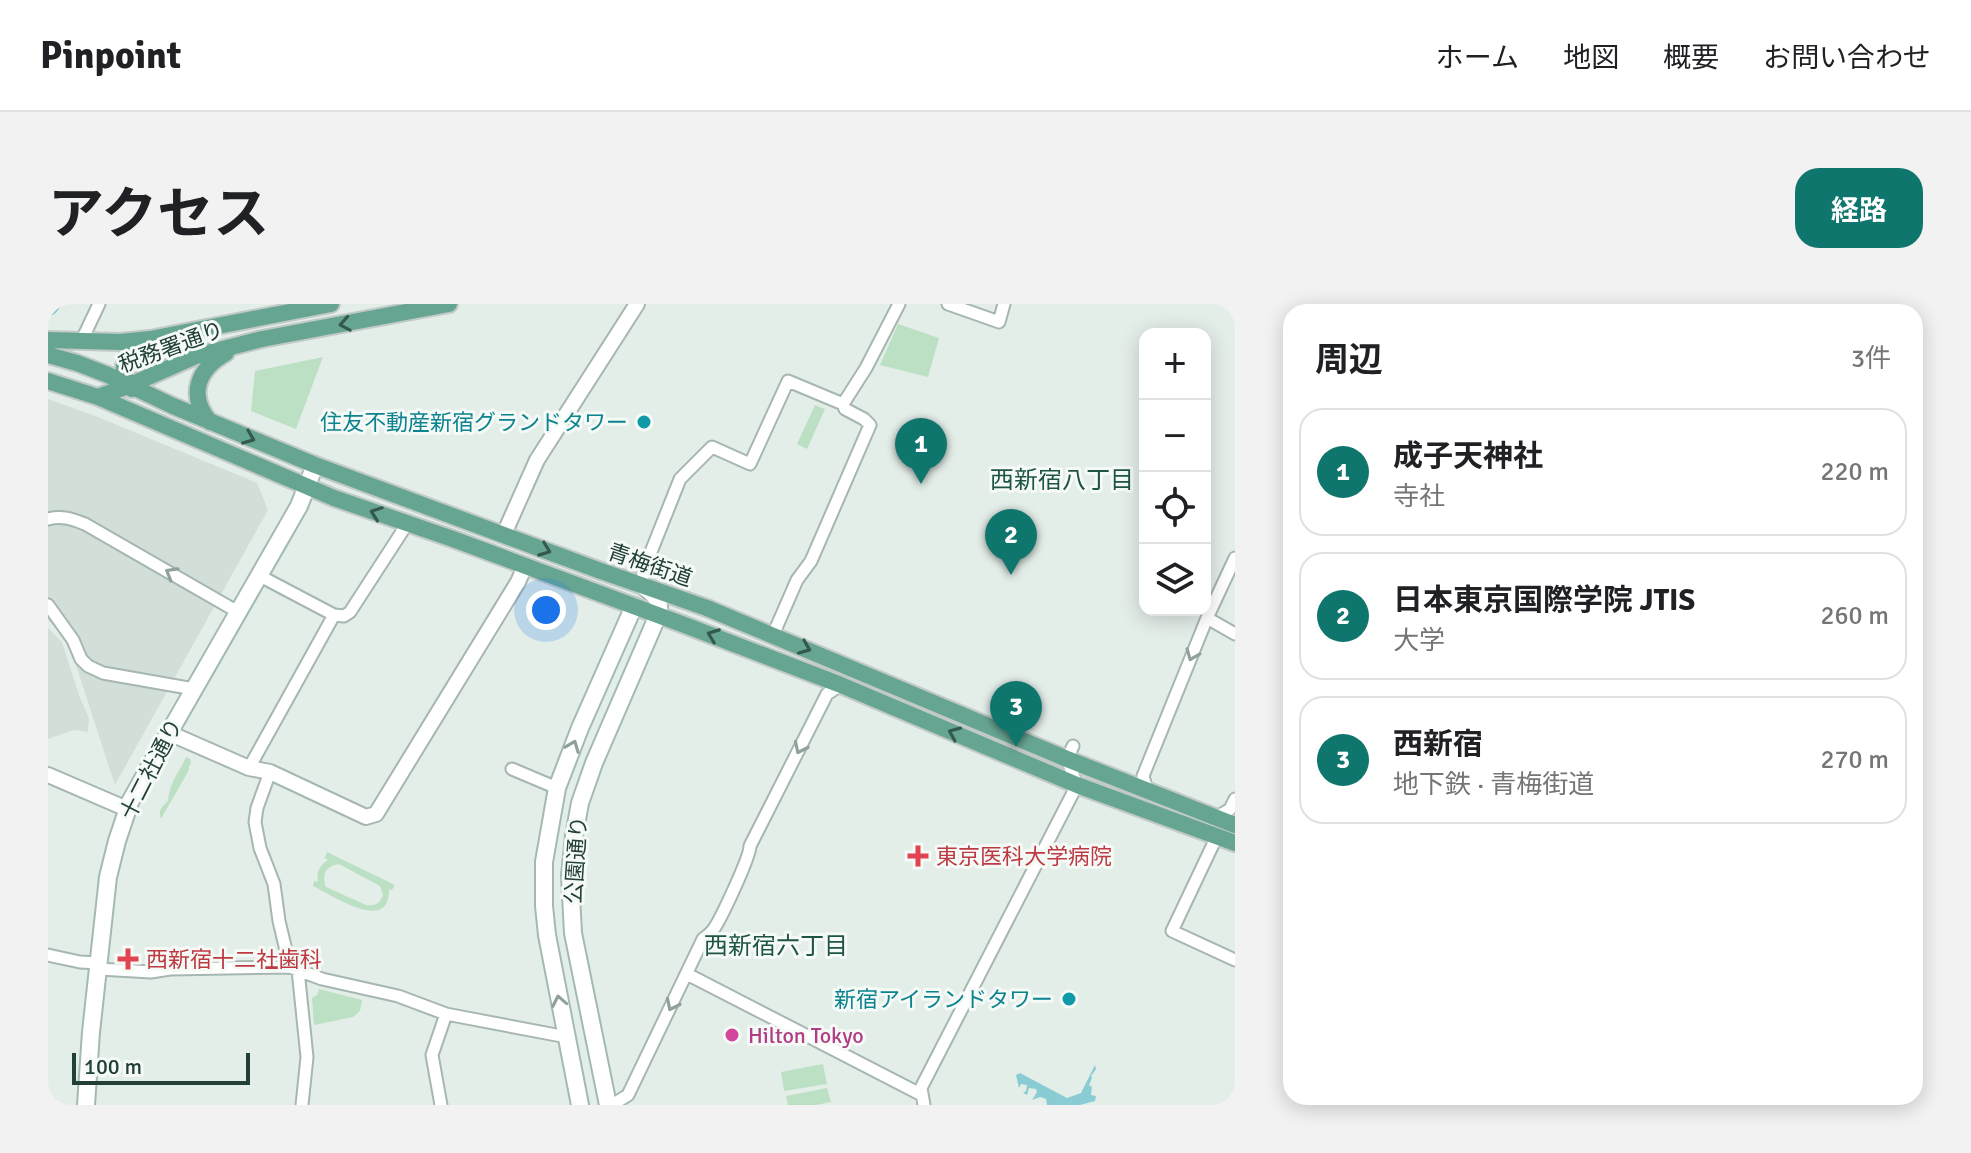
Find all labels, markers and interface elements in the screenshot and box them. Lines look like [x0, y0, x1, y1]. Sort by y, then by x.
text: Pinpoint [40, 32, 181, 79]
text: ホーム [1436, 41, 1519, 75]
text: 地図 [1563, 41, 1619, 75]
text: 概要 [1663, 41, 1719, 75]
text: お問い合わせ [1763, 41, 1931, 75]
button: 経路 [1795, 168, 1923, 248]
text: アクセス [48, 180, 269, 249]
one-way arrow [338, 315, 352, 332]
street label: 税務署通り [115, 316, 227, 378]
map controls [1139, 328, 1211, 616]
button: + [1139, 328, 1211, 400]
text: 周辺 [1315, 339, 1383, 381]
text: 3件 [1851, 343, 1891, 375]
button: − [1139, 400, 1211, 472]
place label: 住友不動産新宿グランドタワー [320, 409, 628, 436]
marker: 住友不動産新宿グランドタワー [635, 413, 653, 431]
pin: 1 [895, 418, 947, 484]
one-way arrow [241, 428, 255, 445]
text: 成子天神社 [1393, 438, 1543, 475]
text: 1 [1336, 456, 1350, 488]
text: 220 m [1820, 456, 1889, 488]
district label: 西新宿八丁目 [990, 465, 1134, 495]
button: locate [1139, 472, 1211, 544]
text: 寺社 [1393, 481, 1445, 513]
one-way arrow [370, 506, 384, 522]
pin: 2 [985, 509, 1037, 575]
street label: 青梅街道 [604, 538, 696, 592]
one-way arrow [537, 540, 551, 557]
button: layers [1139, 544, 1211, 616]
one-way arrow [165, 567, 180, 583]
text: 日本東京国際学院 JTIS [1393, 582, 1695, 619]
your location [526, 590, 566, 630]
text: 2 [1336, 600, 1350, 632]
text: 260 m [1820, 600, 1889, 632]
text: 大学 [1393, 625, 1445, 657]
one-way arrow [707, 628, 721, 645]
one-way arrow [797, 639, 811, 655]
one-way arrow [1185, 647, 1202, 661]
pin: 3 [990, 681, 1042, 747]
street label: 十二社通り [114, 714, 188, 824]
one-way arrow [948, 726, 962, 742]
text: 西新宿 [1393, 726, 1483, 763]
one-way arrow [563, 740, 580, 754]
one-way arrow [794, 740, 810, 755]
text: 3 [1336, 744, 1350, 776]
text: 270 m [1820, 744, 1889, 776]
text: 地下鉄 · 青梅街道 [1393, 769, 1594, 801]
street label: 公園通り [559, 815, 593, 905]
place label: 東京医科大学病院 [936, 843, 1112, 870]
marker: 東京医科大学病院 [907, 845, 929, 867]
district label: 西新宿六丁目 [704, 931, 848, 961]
place label: 西新宿十二社歯科 [146, 946, 322, 973]
marker: 西新宿十二社歯科 [117, 948, 139, 970]
place label: 新宿アイランドタワー [834, 986, 1053, 1013]
marker: 新宿アイランドタワー [1060, 990, 1078, 1008]
one-way arrow [552, 994, 569, 1008]
one-way arrow [666, 996, 682, 1011]
place label: Hilton Tokyo [748, 1022, 864, 1049]
marker: Hilton Tokyo [723, 1026, 741, 1044]
scale bar [72, 1049, 250, 1085]
text: 100 m [84, 1053, 142, 1080]

